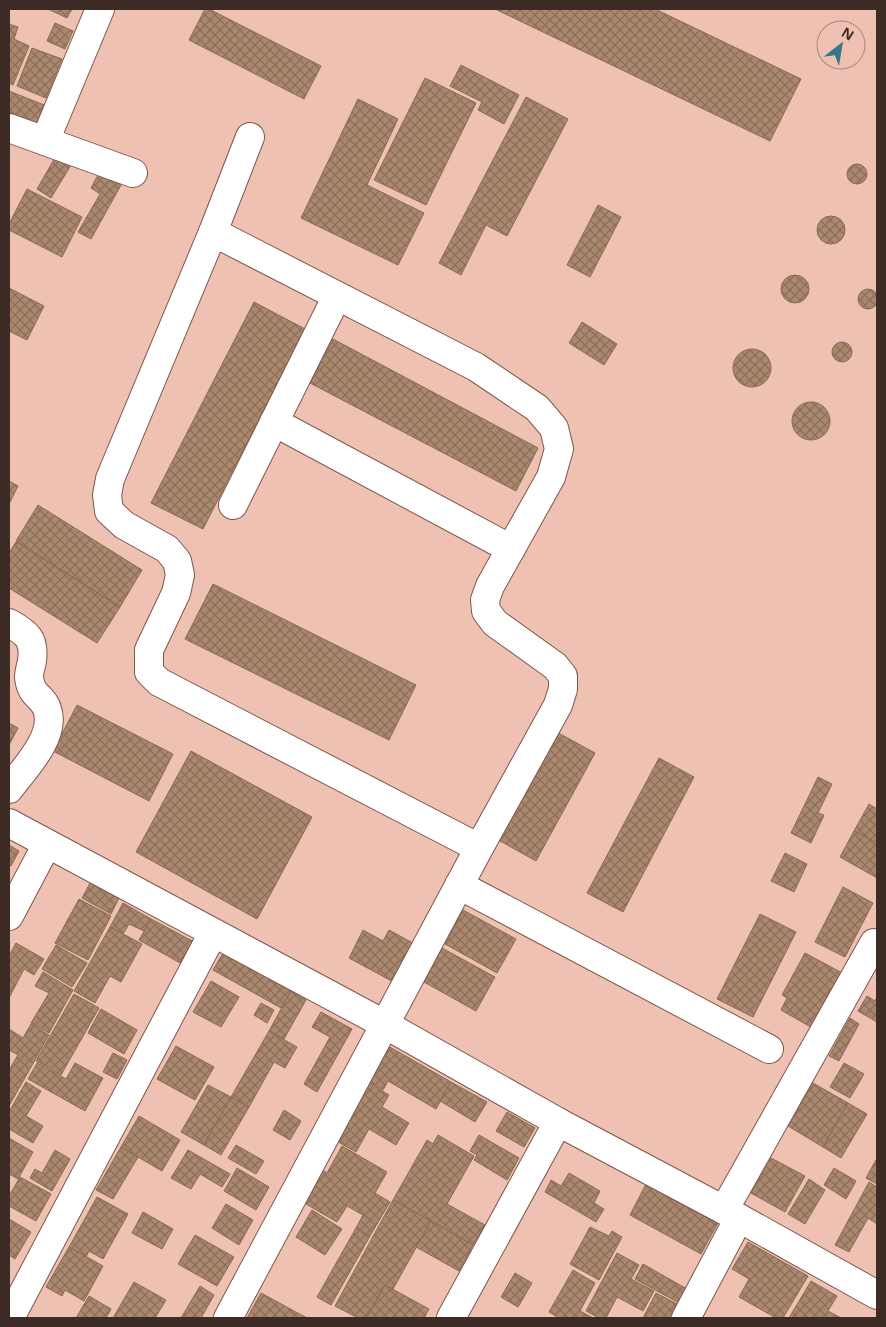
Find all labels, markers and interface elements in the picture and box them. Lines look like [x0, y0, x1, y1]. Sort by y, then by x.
north arrow [816, 20, 866, 70]
text: N [838, 22, 858, 45]

